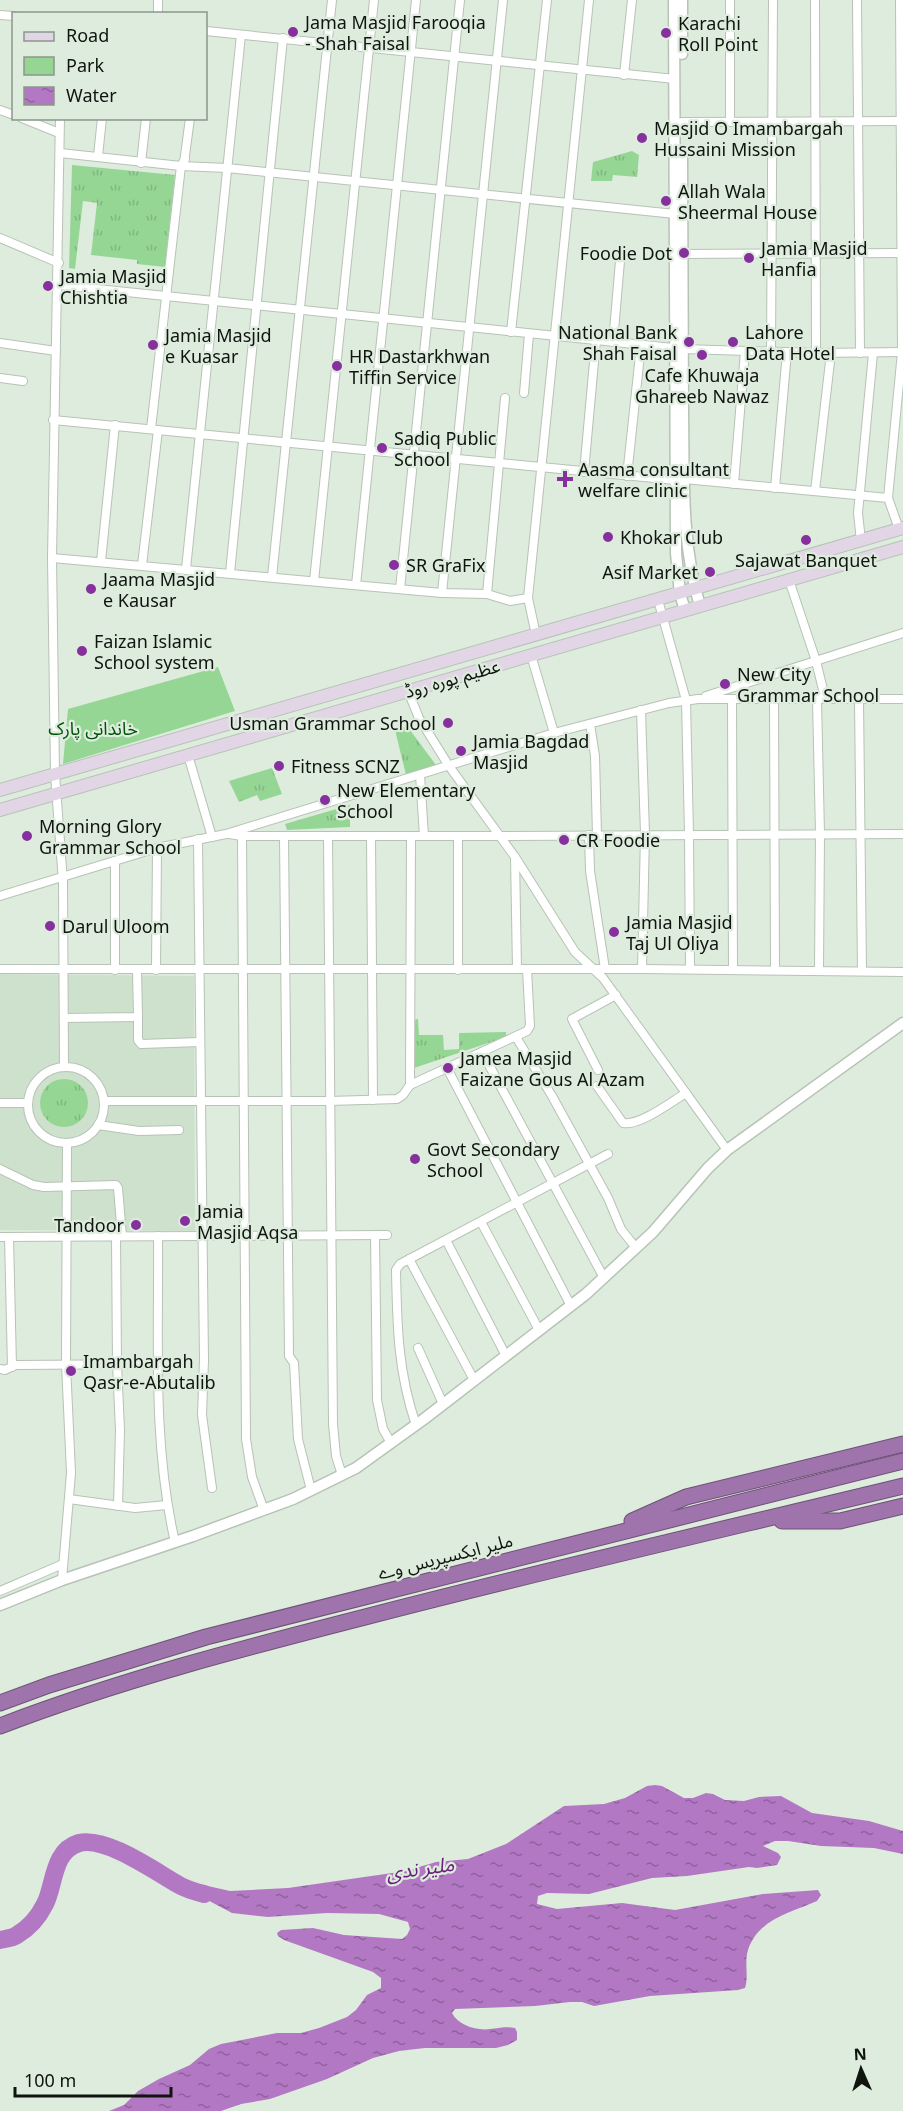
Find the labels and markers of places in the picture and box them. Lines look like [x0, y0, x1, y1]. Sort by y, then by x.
place label: Jama Masjid Farooqia - Shah Faisal [303, 10, 486, 55]
place label: Karachi Roll Point [678, 11, 759, 56]
marker: Jama Masjid Farooqia - Shah Faisal [286, 25, 300, 39]
marker: Karachi Roll Point [659, 26, 673, 40]
place label: Masjid O Imambargah Hussaini Mission [654, 116, 843, 161]
marker: Masjid O Imambargah Hussaini Mission [635, 131, 649, 145]
place label: Allah Wala Sheermal House [678, 179, 817, 224]
marker: Allah Wala Sheermal House [659, 194, 673, 208]
place label: Jamia Masjid Hanfia [759, 236, 868, 281]
place label: Foodie Dot [580, 241, 672, 265]
marker: Foodie Dot [677, 246, 691, 260]
marker: Jamia Masjid Hanfia [742, 251, 756, 265]
place label: Jamia Masjid Chishtia [58, 264, 167, 309]
marker: Jamia Masjid Chishtia [41, 279, 55, 293]
place label: National Bank Shah Faisal [558, 320, 677, 365]
place label: Lahore Data Hotel [745, 320, 835, 365]
place label: Jamia Masjid e Kuasar [163, 323, 272, 368]
marker: National Bank Shah Faisal [682, 335, 696, 349]
marker: Lahore Data Hotel [726, 335, 740, 349]
marker: Jamia Masjid e Kuasar [146, 338, 160, 352]
place label: HR Dastarkhwan Tiffin Service [349, 344, 490, 389]
marker: Cafe Khuwaja Ghareeb Nawaz [695, 348, 709, 362]
marker: HR Dastarkhwan Tiffin Service [330, 359, 344, 373]
place label: Cafe Khuwaja Ghareeb Nawaz [635, 363, 769, 408]
place label: Sadiq Public School [394, 426, 497, 471]
marker: Sadiq Public School [375, 441, 389, 455]
place label: Aasma consultant welfare clinic [578, 457, 730, 502]
marker: Aasma consultant welfare clinic [556, 470, 574, 488]
place label: Khokar Club [620, 525, 723, 549]
marker: Khokar Club [601, 530, 615, 544]
marker: Sajawat Banquet [799, 533, 813, 547]
place label: Sajawat Banquet [735, 548, 877, 572]
place label: SR GraFix [406, 553, 486, 577]
marker: SR GraFix [387, 558, 401, 572]
place label: Asif Market [602, 560, 698, 584]
marker: Asif Market [703, 565, 717, 579]
place label: Jaama Masjid e Kausar [101, 567, 215, 612]
marker: Jaama Masjid e Kausar [84, 582, 98, 596]
place label: Faizan Islamic School system [94, 629, 215, 674]
marker: Faizan Islamic School system [75, 644, 89, 658]
place label: New City Grammar School [737, 662, 879, 707]
marker: New City Grammar School [718, 677, 732, 691]
place label: Usman Grammar School [229, 711, 436, 735]
marker: Usman Grammar School [441, 716, 455, 730]
place label: Jamia Bagdad Masjid [471, 729, 589, 774]
marker: Jamia Bagdad Masjid [454, 744, 468, 758]
place label: Fitness SCNZ [291, 754, 400, 778]
marker: Fitness SCNZ [272, 759, 286, 773]
place label: New Elementary School [337, 778, 476, 823]
marker: New Elementary School [318, 793, 332, 807]
place label: Morning Glory Grammar School [39, 814, 181, 859]
place label: CR Foodie [576, 828, 660, 852]
marker: Morning Glory Grammar School [20, 829, 34, 843]
marker: CR Foodie [557, 833, 571, 847]
place label: Jamia Masjid Taj Ul Oliya [624, 910, 733, 955]
place label: Darul Uloom [62, 914, 170, 938]
marker: Darul Uloom [43, 919, 57, 933]
marker: Jamia Masjid Taj Ul Oliya [607, 925, 621, 939]
place label: Jamea Masjid Faizane Gous Al Azam [458, 1046, 645, 1091]
marker: Jamea Masjid Faizane Gous Al Azam [441, 1061, 455, 1075]
place label: Govt Secondary School [427, 1137, 560, 1182]
marker: Govt Secondary School [408, 1152, 422, 1166]
place label: Jamia Masjid Aqsa [195, 1199, 298, 1244]
place label: Tandoor [54, 1213, 125, 1237]
marker: Jamia Masjid Aqsa [178, 1214, 192, 1228]
marker: Tandoor [129, 1218, 143, 1232]
place label: Imambargah Qasr-e-Abutalib [83, 1349, 216, 1394]
marker: Imambargah Qasr-e-Abutalib [64, 1364, 78, 1378]

